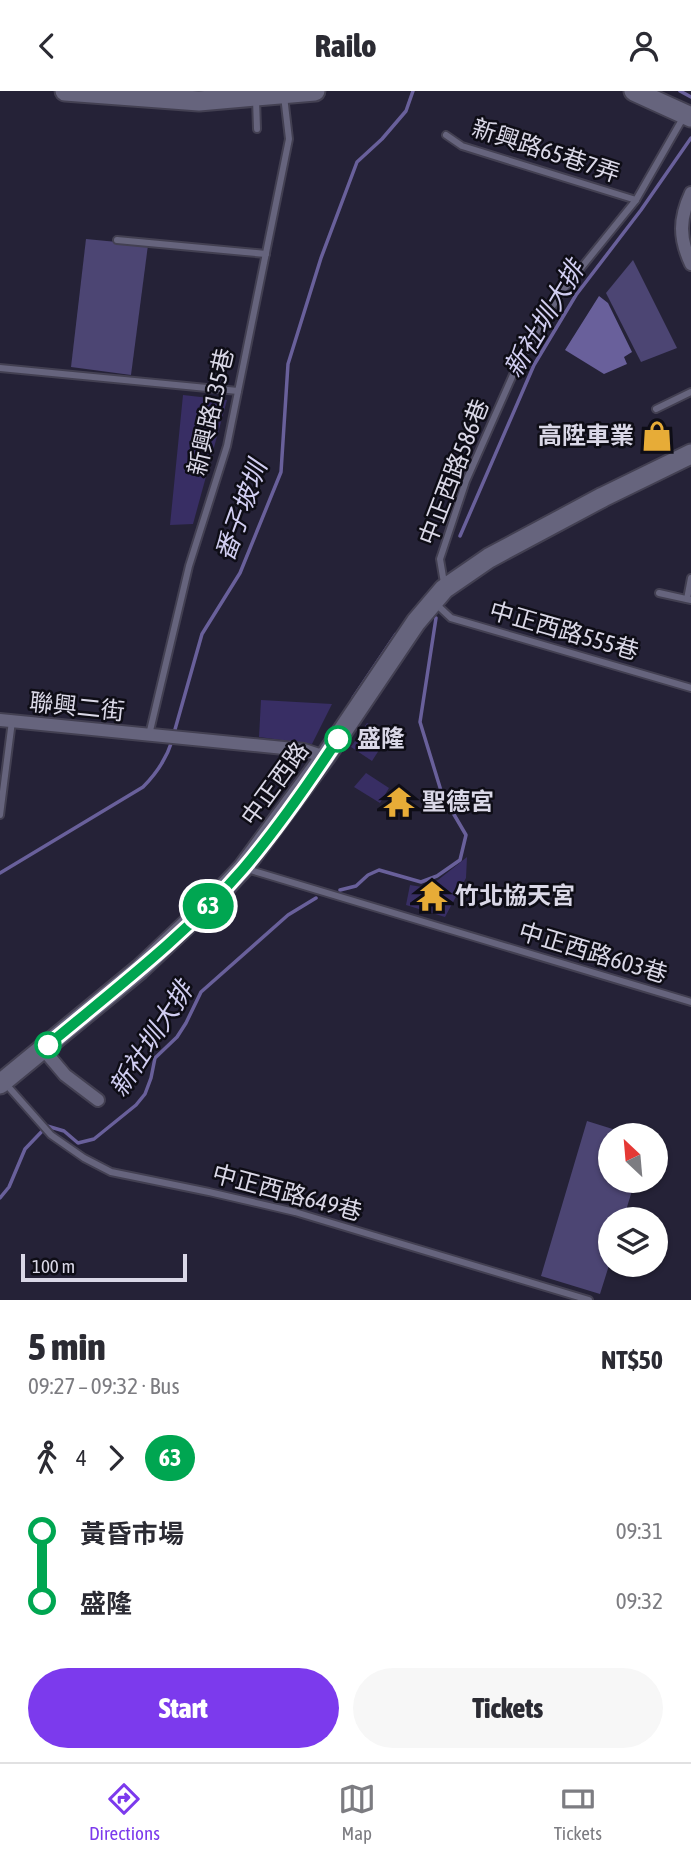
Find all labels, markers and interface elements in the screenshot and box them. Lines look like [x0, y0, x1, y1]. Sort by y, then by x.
icon: back [28, 27, 66, 65]
text: Railo [315, 27, 376, 64]
icon: person [625, 27, 663, 65]
street label: 新興路65巷7弄 [469, 114, 623, 187]
water label: 新社圳大排 [498, 253, 592, 382]
street label: 新興路135巷 [183, 346, 238, 478]
street label: 中正西路586巷 [413, 395, 494, 548]
shop icon: 高陞車業 [640, 419, 674, 453]
place label: 高陞車業 [538, 422, 634, 449]
water label: 番子坡圳 [209, 453, 274, 565]
street label: 中正西路555巷 [486, 596, 642, 665]
street label: 聯興二街 [28, 688, 126, 725]
place label: 盛隆 [357, 725, 405, 752]
marker: 盛隆 [325, 726, 351, 752]
street label: 中正西路 [235, 737, 314, 830]
temple icon: 聖德宮 [382, 785, 416, 819]
place label: 聖德宮 [422, 788, 494, 815]
temple icon: 竹北協天宮 [415, 879, 449, 913]
place label: 竹北協天宮 [455, 882, 575, 909]
line badge: 63 [176, 883, 240, 929]
text: 63 [197, 892, 219, 919]
street label: 中正西路603巷 [516, 917, 671, 988]
water label: 新社圳大排 [103, 974, 201, 1102]
unlabelled marker [35, 1032, 61, 1058]
north arrow [598, 1123, 668, 1193]
map controls [598, 1123, 668, 1277]
street label: 中正西路649巷 [209, 1160, 365, 1225]
button: layers [598, 1207, 668, 1277]
scale bar [21, 1251, 187, 1283]
text: 100 m [32, 1255, 75, 1277]
text: 5 min [28, 1325, 106, 1368]
text: NT$50 [601, 1345, 663, 1375]
text: 09:27 – 09:32 · Bus [28, 1373, 180, 1399]
icon: walk [28, 1439, 66, 1477]
icon: forward [97, 1439, 135, 1477]
text: 63 [159, 1444, 181, 1471]
text: 4 [76, 1445, 87, 1471]
text: 09:31 [616, 1518, 663, 1544]
text: 黃昏市場 [80, 1519, 184, 1549]
text: 09:32 [616, 1588, 663, 1614]
text: 盛隆 [80, 1589, 132, 1619]
button: Start [28, 1668, 339, 1748]
button: Tickets [353, 1668, 663, 1748]
tab: Directions [89, 1780, 160, 1844]
tab: Map [338, 1780, 376, 1844]
tab: Tickets [554, 1780, 602, 1844]

